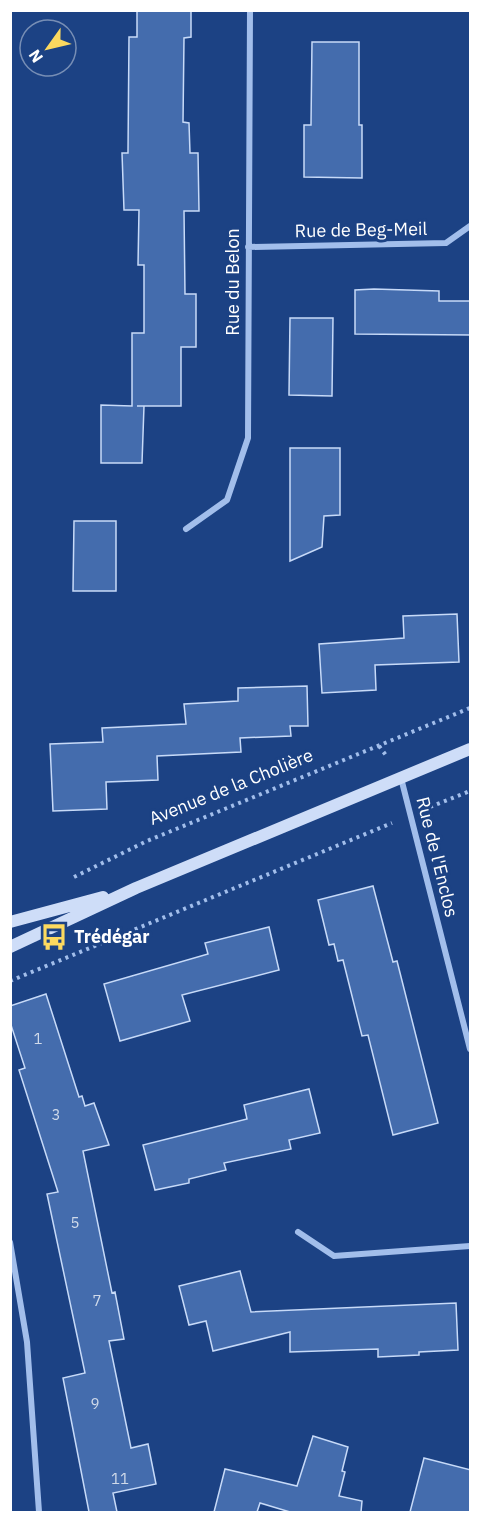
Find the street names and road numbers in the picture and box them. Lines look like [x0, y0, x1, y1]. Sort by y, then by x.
street label: Rue de Beg-Meil [294, 217, 428, 242]
street label: Rue du Belon [221, 228, 244, 336]
street label: Avenue de la Cholière [145, 743, 316, 830]
street label: Rue de l'Enclos [411, 794, 464, 919]

